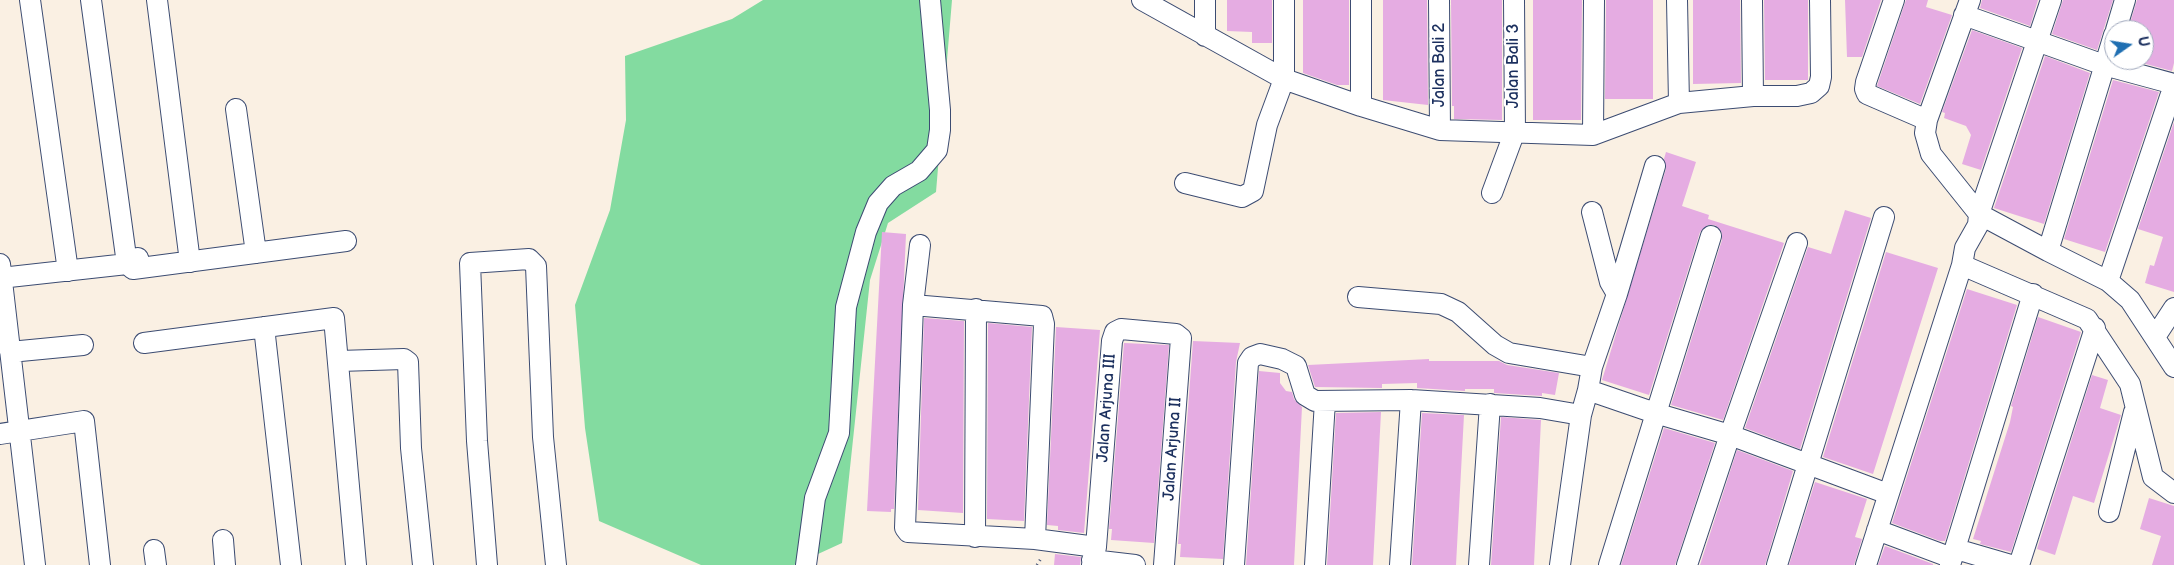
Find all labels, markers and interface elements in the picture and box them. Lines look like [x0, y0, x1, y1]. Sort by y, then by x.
north arrow [2104, 20, 2154, 70]
street label: Jalan Bali 2 [1430, 23, 1450, 107]
street label: Jalan Bali 3 [1504, 24, 1524, 108]
text: U [2134, 35, 2153, 49]
street label: Jalan Arjuna III [1094, 353, 1120, 463]
street label: Jalan Arjuna II [1160, 397, 1186, 501]

